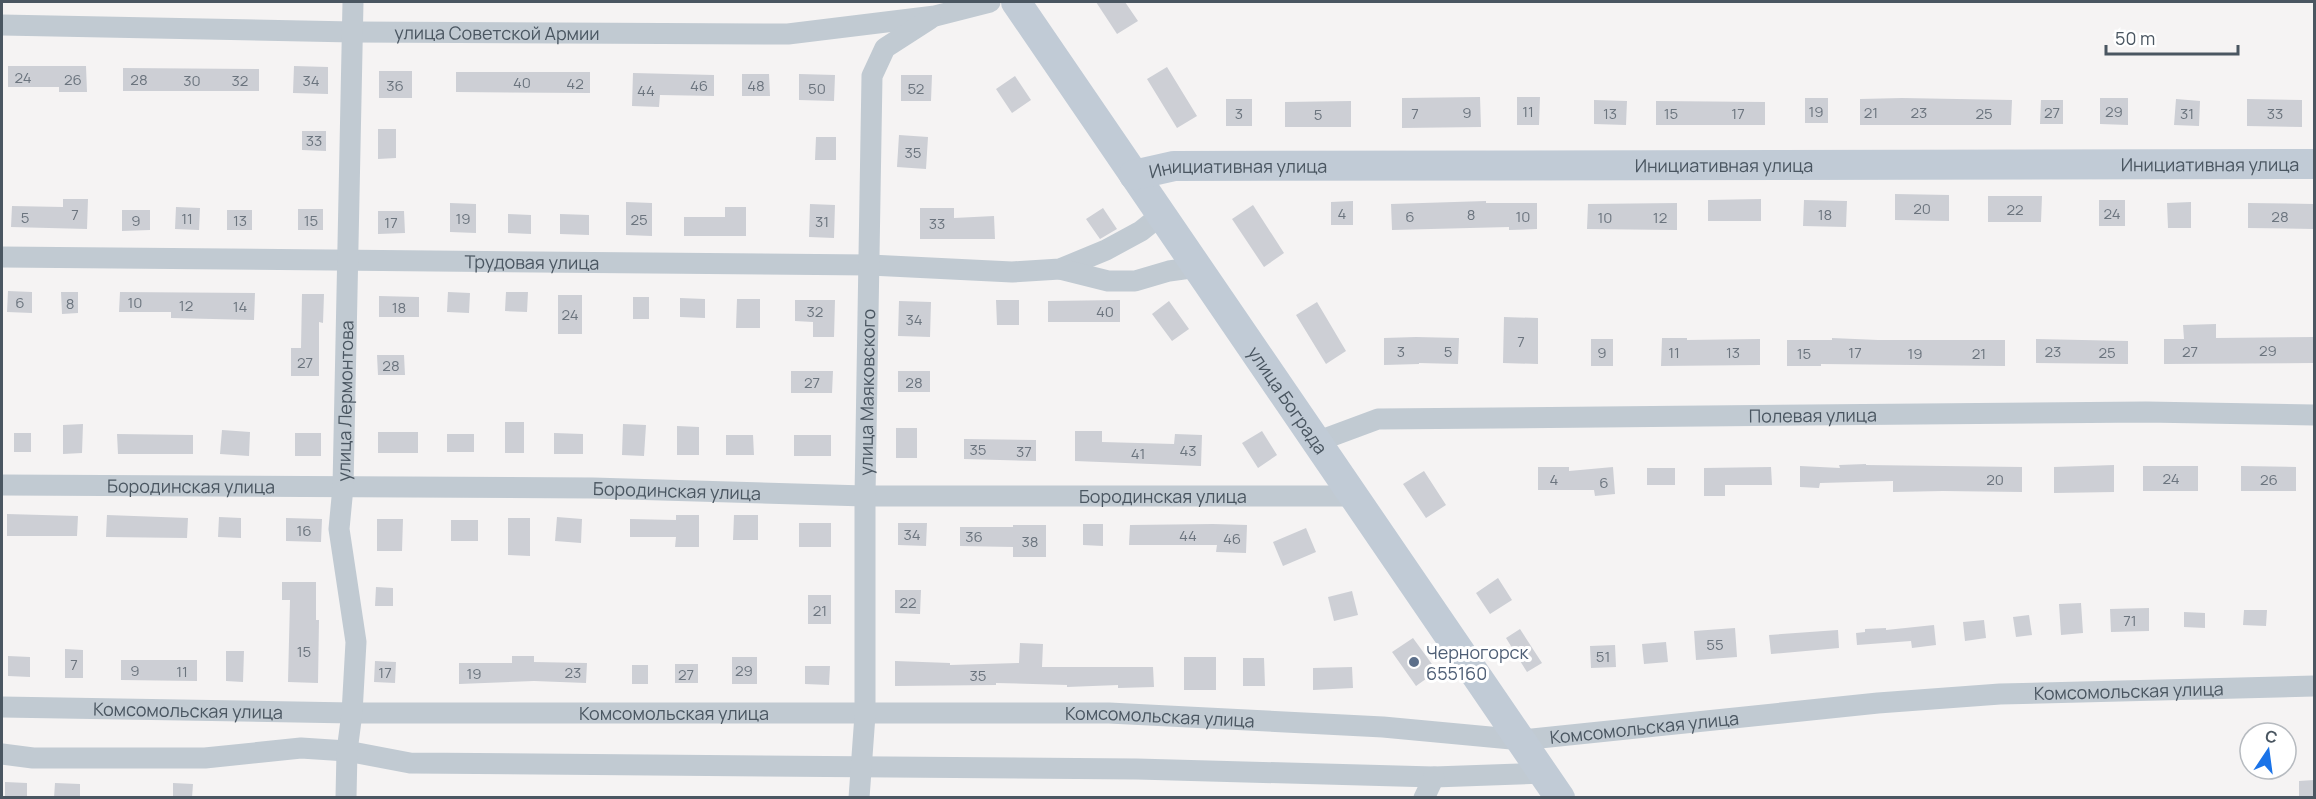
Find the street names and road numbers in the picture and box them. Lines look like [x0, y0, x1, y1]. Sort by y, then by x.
street label: улица Советской Армии [394, 20, 600, 45]
street label: Инициативная улица [2121, 152, 2299, 176]
street label: Инициативная улица [1635, 153, 1813, 177]
street label: Инициативная улица [1147, 154, 1327, 183]
street label: Трудовая улица [464, 249, 599, 275]
street label: улица Маяковского [853, 309, 880, 476]
street label: улица Лермонтова [331, 320, 358, 482]
street label: улица Бограда [1243, 341, 1333, 459]
street label: Полевая улица [1749, 402, 1877, 428]
street label: Бородинская улица [107, 474, 275, 498]
street label: Бородинская улица [593, 476, 761, 505]
street label: Бородинская улица [1079, 484, 1247, 508]
street label: Комсомольская улица [2033, 676, 2224, 705]
street label: Комсомольская улица [93, 697, 283, 724]
street label: Комсомольская улица [579, 701, 769, 725]
street label: Комсомольская улица [1065, 701, 1255, 732]
street label: Комсомольская улица [1549, 706, 1740, 749]

